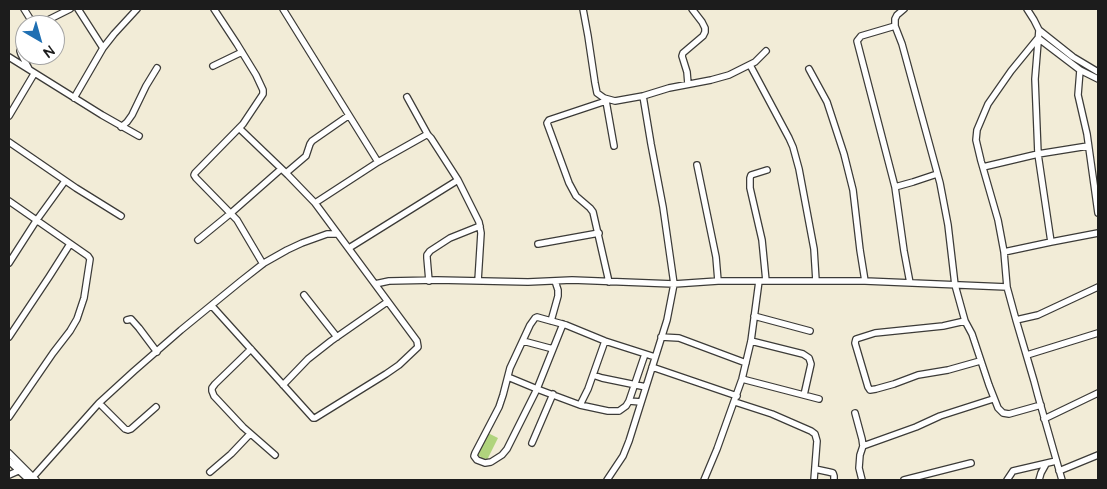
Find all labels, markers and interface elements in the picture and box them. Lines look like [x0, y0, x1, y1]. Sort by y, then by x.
north arrow [15, 15, 65, 65]
text: N [39, 40, 58, 62]

